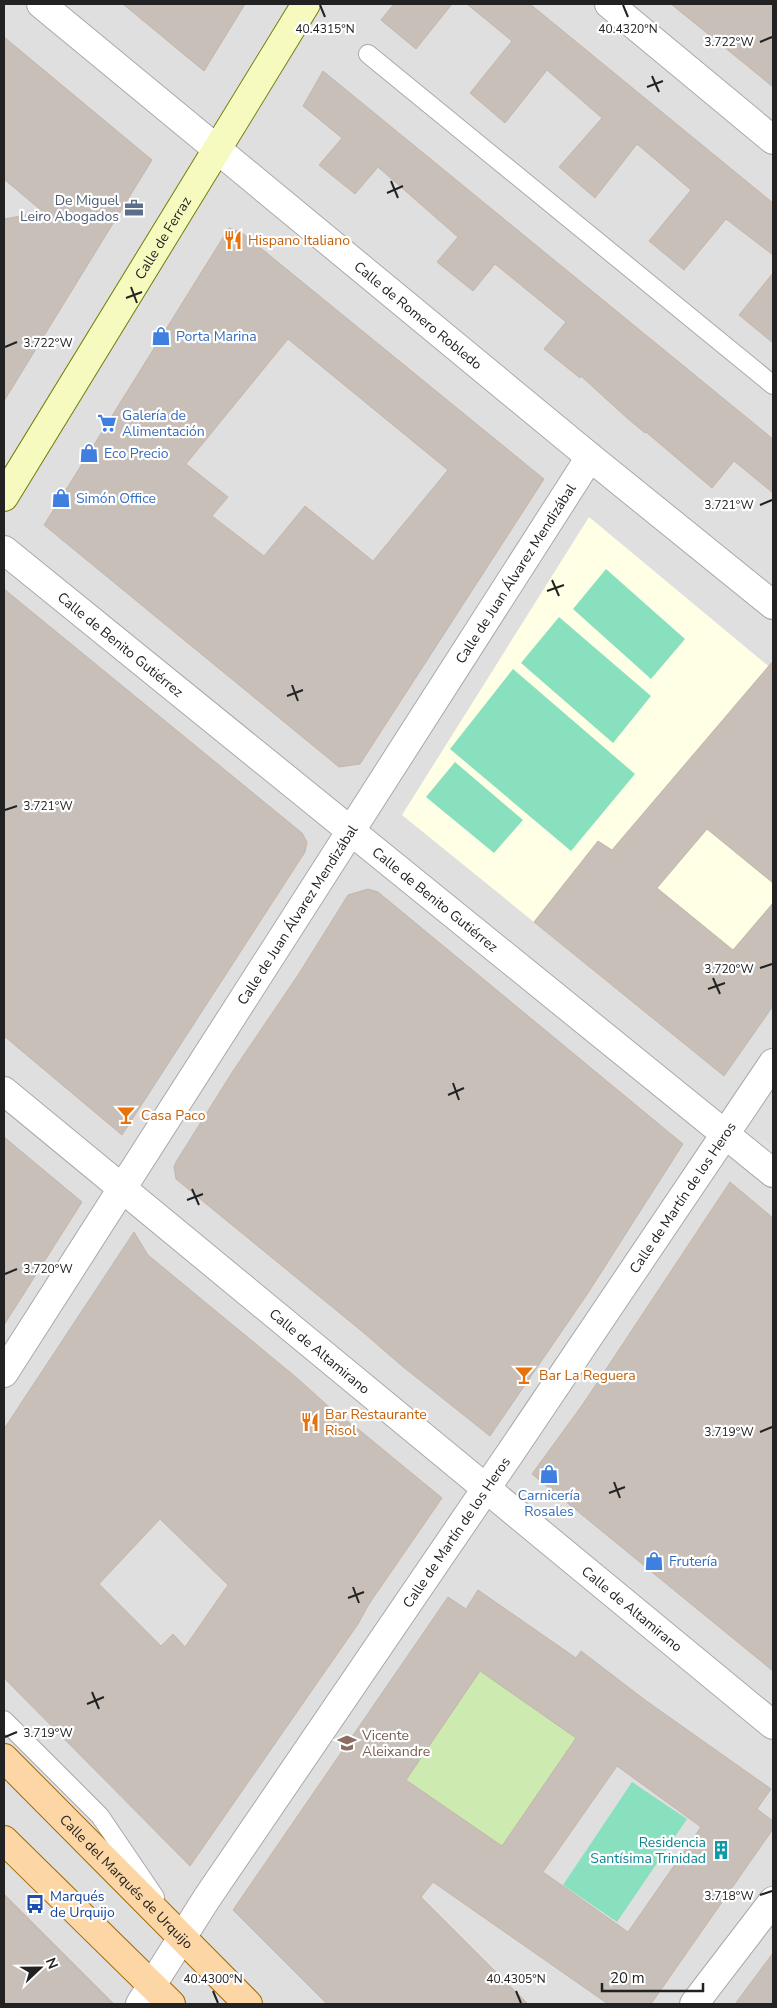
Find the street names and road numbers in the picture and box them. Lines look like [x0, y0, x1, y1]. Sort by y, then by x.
street label: Calle de Ferraz [131, 193, 196, 283]
street label: Calle de Romero Robledo [350, 257, 486, 374]
street label: Calle de Juan Álvarez Mendizábal [451, 480, 581, 667]
street label: Calle de Benito Gutiérrez [53, 588, 188, 702]
street label: Calle de Juan Álvarez Mendizábal [233, 821, 363, 1009]
street label: Calle de Benito Gutiérrez [368, 843, 502, 957]
street label: Calle de Martín de los Heros [625, 1118, 741, 1277]
street label: Calle de Altamirano [265, 1304, 374, 1399]
street label: Calle de Martín de los Heros [399, 1453, 515, 1612]
street label: Calle de Altamirano [577, 1562, 686, 1656]
street label: Calle del Marqués de Urquijo [56, 1811, 196, 1951]

